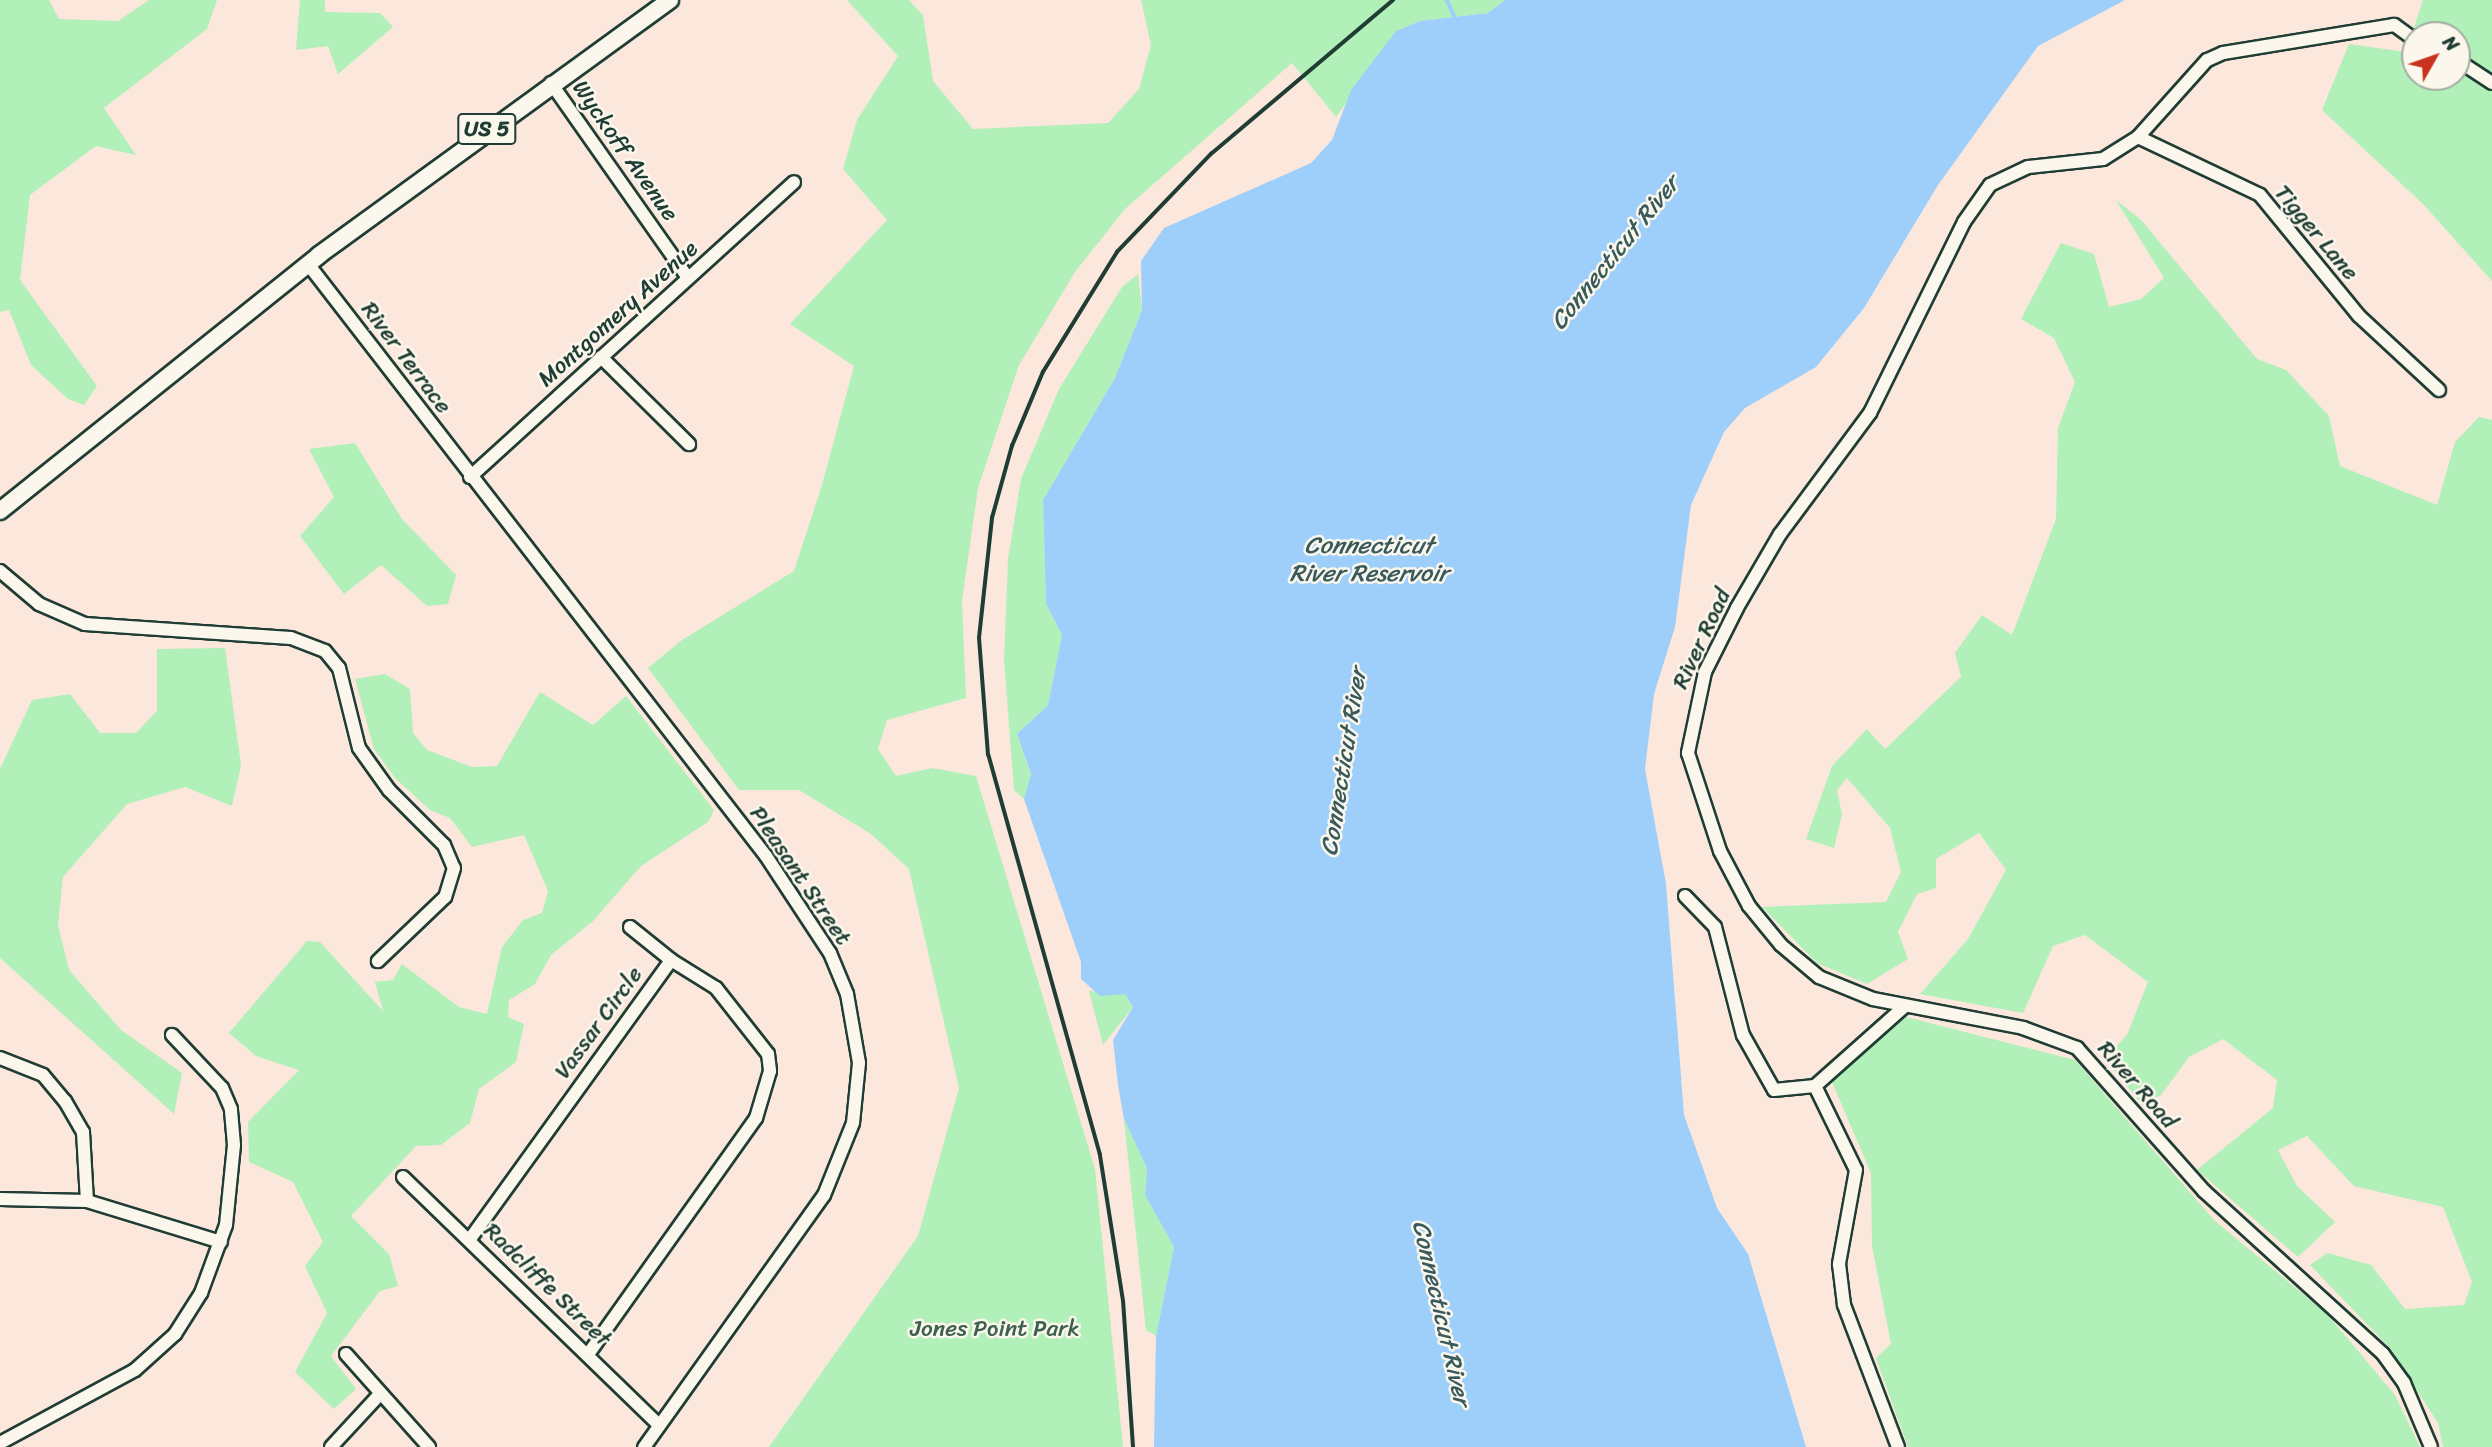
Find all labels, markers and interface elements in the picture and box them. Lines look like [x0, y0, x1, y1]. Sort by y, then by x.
north arrow [2401, 21, 2471, 91]
text: N [2434, 28, 2468, 59]
street label: Wyckoff Avenue [566, 76, 684, 226]
road number: US 5 [457, 111, 517, 146]
water label: Connecticut River [1544, 170, 1686, 336]
street label: Tigger Lane [2268, 180, 2364, 286]
street label: Montgomery Avenue [532, 235, 704, 393]
street label: River Terrace [355, 296, 457, 420]
water label: Connecticut River Reservoir [1289, 532, 1449, 588]
street label: River Road [1667, 584, 1737, 694]
water label: Connecticut River [1315, 666, 1373, 858]
street label: Pleasant Street [743, 801, 857, 951]
street label: Vassar Circle [549, 962, 649, 1084]
street label: River Road [2091, 1035, 2183, 1135]
street label: Radcliffe Street [478, 1217, 616, 1353]
water label: Connecticut River [1406, 1217, 1476, 1409]
park label: Jones Point Park [910, 1315, 1080, 1343]

